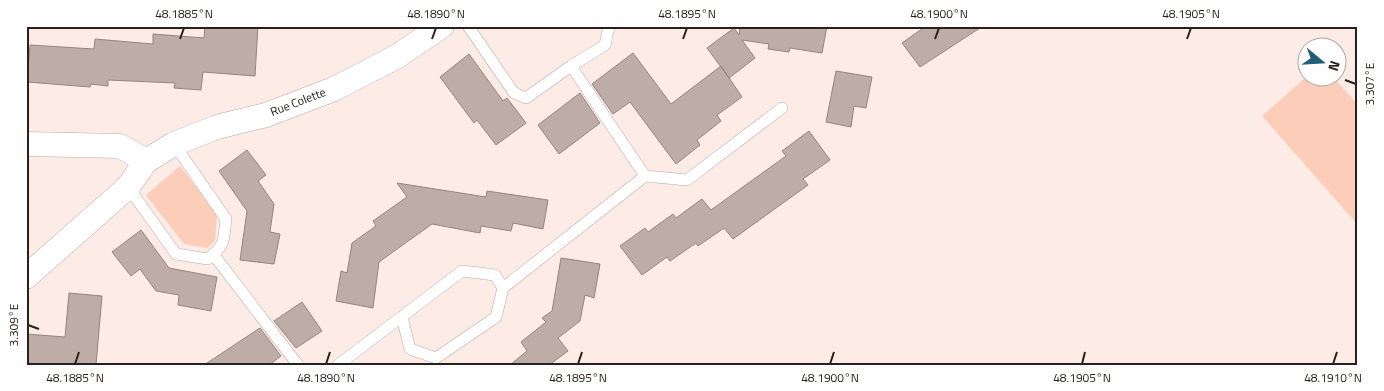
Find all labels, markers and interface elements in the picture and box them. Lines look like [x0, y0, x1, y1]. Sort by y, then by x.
text: 48.1885°N [155, 4, 213, 23]
text: 48.1890°N [407, 4, 465, 23]
text: 48.1895°N [658, 4, 716, 23]
text: 48.1900°N [910, 4, 968, 23]
text: 48.1905°N [1162, 4, 1220, 23]
north arrow [1296, 38, 1346, 88]
text: N [1323, 58, 1346, 74]
text: 3.307°E [1360, 62, 1379, 105]
street label: Rue Colette [267, 82, 329, 121]
text: 3.309°E [4, 303, 23, 346]
text: 48.1885°N [46, 368, 104, 387]
text: 48.1890°N [297, 368, 355, 387]
text: 48.1895°N [549, 368, 607, 387]
text: 48.1900°N [801, 368, 859, 387]
text: 48.1905°N [1053, 368, 1111, 387]
text: 48.1910°N [1304, 368, 1362, 387]

